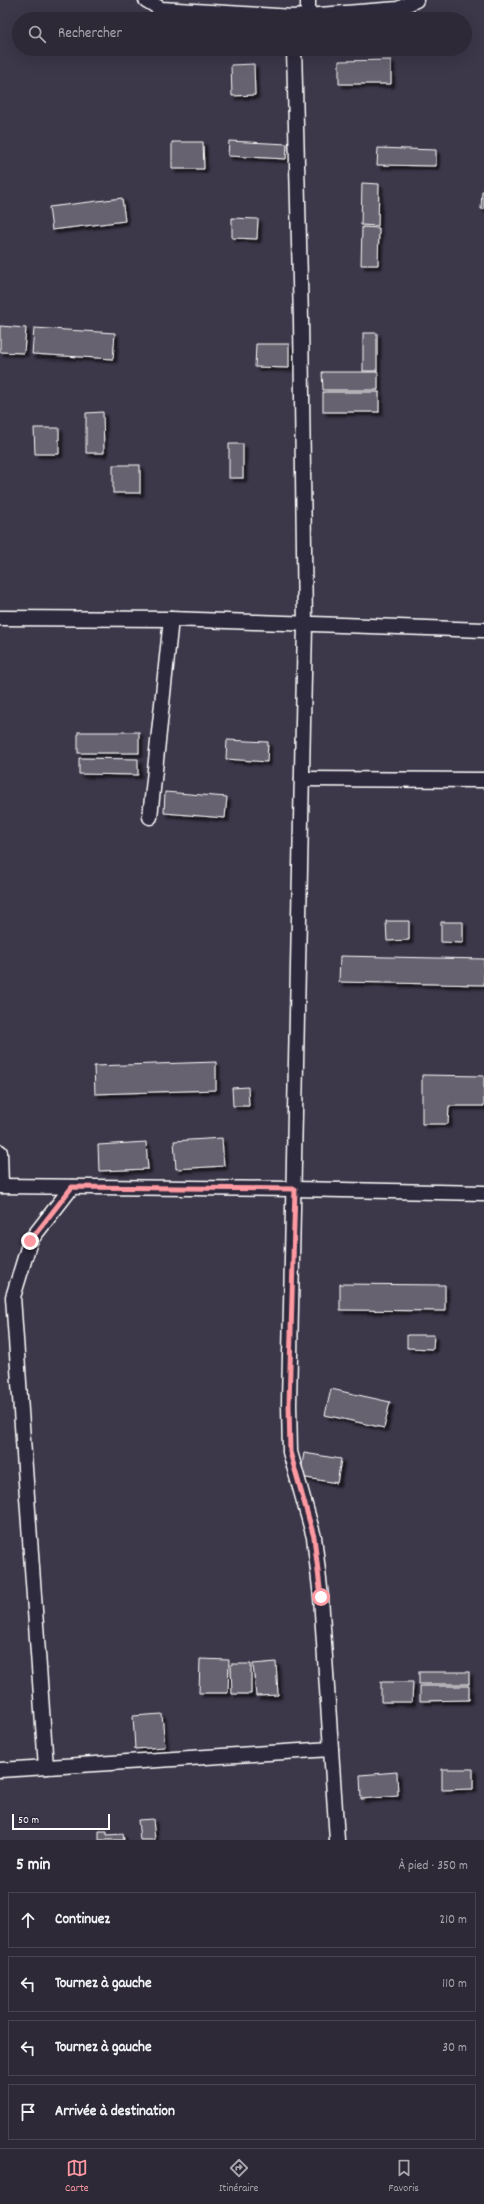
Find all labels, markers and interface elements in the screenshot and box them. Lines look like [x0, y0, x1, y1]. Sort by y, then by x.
search box [12, 12, 472, 56]
icon: search [26, 23, 48, 45]
text: Rechercher [58, 23, 122, 45]
route end [21, 1232, 39, 1250]
route start [312, 1588, 330, 1606]
scale bar [12, 1812, 110, 1831]
text: 50 m [18, 1813, 39, 1829]
text: 5 min [16, 1854, 50, 1878]
text: À pied · 350 m [398, 1857, 468, 1876]
icon: ahead [17, 1909, 39, 1931]
text: Continuez [55, 1909, 110, 1931]
text: 210 m [439, 1911, 467, 1930]
icon: left [17, 1973, 39, 1995]
text: Tournez à gauche [55, 1973, 152, 1995]
text: 110 m [442, 1975, 467, 1994]
icon: left [17, 2037, 39, 2059]
text: Tournez à gauche [55, 2037, 152, 2059]
text: 30 m [442, 2039, 467, 2058]
icon: arrive [17, 2101, 39, 2123]
text: Arrivée à destination [55, 2101, 175, 2123]
tab: Carte [65, 2157, 89, 2197]
tab: Itinéraire [219, 2157, 258, 2197]
tab: Favoris [389, 2157, 419, 2197]

